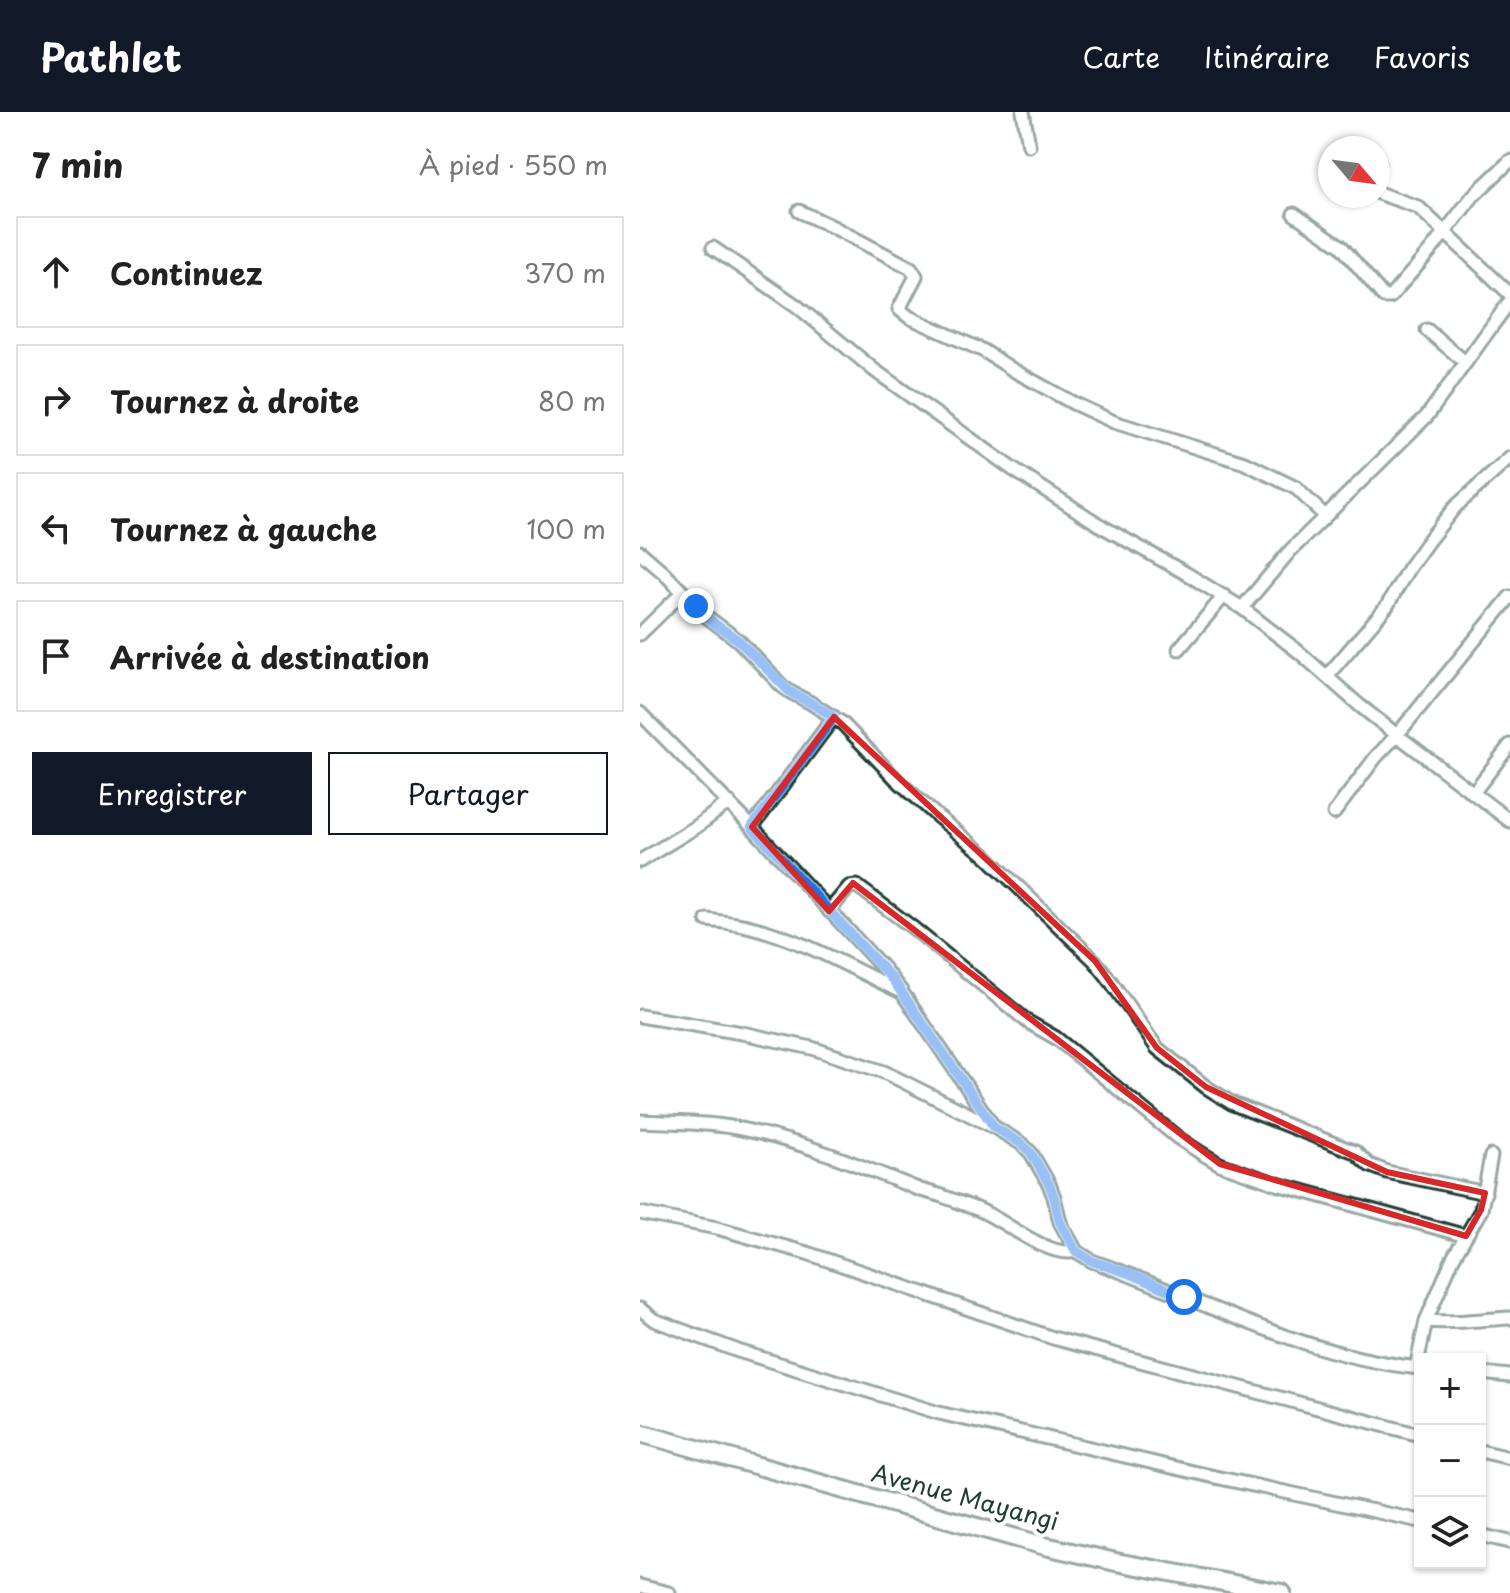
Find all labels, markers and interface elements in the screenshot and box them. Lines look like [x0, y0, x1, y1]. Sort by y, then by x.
text: Pathlet [40, 28, 182, 85]
text: Carte [1082, 35, 1160, 78]
text: Itinéraire [1204, 35, 1330, 78]
text: Favoris [1374, 35, 1470, 78]
north arrow [1318, 136, 1390, 208]
text: 7 min [32, 138, 123, 190]
text: À pied · 550 m [419, 145, 608, 184]
icon: ahead [34, 250, 78, 294]
text: Continuez [110, 250, 263, 295]
text: 370 m [524, 253, 606, 292]
icon: right [34, 378, 78, 422]
text: Tournez à droite [110, 378, 359, 423]
text: 80 m [538, 381, 606, 420]
icon: left [34, 506, 78, 550]
text: Tournez à gauche [110, 506, 377, 551]
text: 100 m [526, 509, 606, 548]
route end [678, 588, 714, 624]
icon: arrive [34, 634, 78, 678]
text: Arrivée à destination [110, 634, 430, 679]
button: Enregistrer [32, 752, 312, 835]
button: Partager [328, 752, 608, 835]
route start [1166, 1279, 1202, 1315]
map controls [1414, 1353, 1486, 1569]
button: + [1414, 1353, 1486, 1425]
button: − [1414, 1425, 1486, 1497]
street label: Avenue Mayangi [868, 1454, 1063, 1538]
button: layers [1414, 1497, 1486, 1569]

